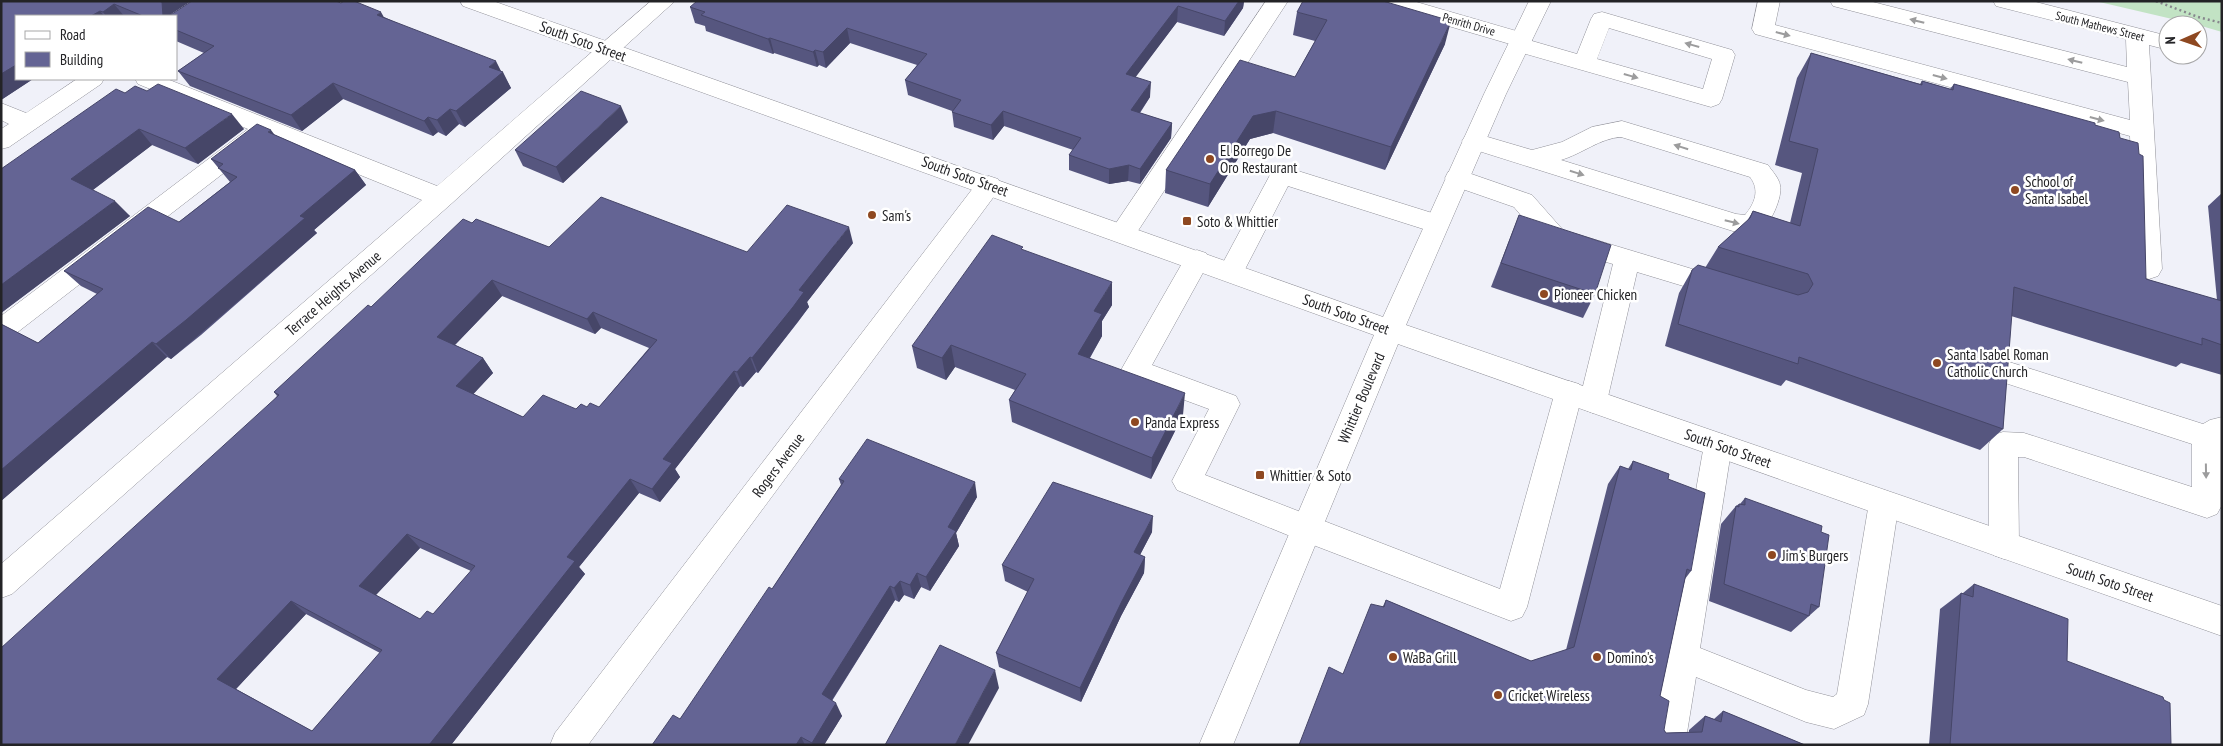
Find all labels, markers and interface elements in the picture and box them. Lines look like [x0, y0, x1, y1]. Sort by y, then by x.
street label: South Mathews Street [2054, 8, 2147, 44]
street label: Penrith Drive [1441, 9, 1497, 39]
legend [15, 15, 178, 80]
north arrow [2158, 15, 2208, 65]
one-way arrow [1910, 16, 1925, 24]
street label: South Soto Street [537, 17, 629, 65]
text: Road [60, 25, 86, 44]
one-way arrow [1776, 31, 1791, 39]
text: N [2161, 36, 2179, 45]
one-way arrow [1685, 41, 1700, 49]
text: Building [60, 50, 103, 69]
one-way arrow [2067, 57, 2082, 65]
one-way arrow [1623, 73, 1638, 81]
one-way arrow [1933, 73, 1948, 81]
one-way arrow [2089, 116, 2104, 124]
place label: El Borrego De Oro Restaurant [1220, 141, 1297, 177]
one-way arrow [1674, 143, 1689, 151]
street label: South Soto Street [919, 152, 1011, 200]
marker: El Borrego De Oro Restaurant [1204, 153, 1216, 165]
one-way arrow [1570, 170, 1585, 178]
place label: School of Santa Isabel [2025, 172, 2089, 208]
marker: School of Santa Isabel [2009, 184, 2021, 196]
place label: Sam's [882, 206, 911, 225]
marker: Sam's [866, 209, 878, 221]
place label: Soto & Whittier [1197, 212, 1279, 231]
marker: Soto & Whittier [1181, 215, 1193, 227]
one-way arrow [1725, 218, 1740, 226]
street label: Terrace Heights Avenue [281, 246, 385, 340]
place label: Pioneer Chicken [1554, 285, 1637, 304]
marker: Pioneer Chicken [1538, 288, 1550, 300]
street label: South Soto Street [1300, 290, 1392, 338]
place label: Santa Isabel Roman Catholic Church [1947, 345, 2049, 381]
street label: Whittier Boulevard [1333, 350, 1389, 446]
marker: Santa Isabel Roman Catholic Church [1931, 357, 1943, 369]
place label: Panda Express [1145, 413, 1219, 432]
marker: Panda Express [1129, 416, 1141, 428]
street label: South Soto Street [1682, 424, 1774, 472]
street label: Rogers Avenue [748, 429, 808, 501]
one-way arrow [2202, 463, 2210, 479]
place label: Whittier & Soto [1270, 466, 1351, 485]
marker: Whittier & Soto [1254, 469, 1266, 481]
place label: Jim's Burgers [1781, 546, 1848, 565]
marker: Jim's Burgers [1766, 549, 1778, 561]
street label: South Soto Street [2064, 558, 2156, 606]
place label: WaBa Grill [1403, 648, 1457, 667]
place label: Domino's [1607, 648, 1654, 667]
marker: WaBa Grill [1387, 651, 1399, 663]
marker: Domino's [1591, 651, 1603, 663]
place label: Cricket Wireless [1508, 686, 1590, 705]
marker: Cricket Wireless [1492, 689, 1504, 701]

